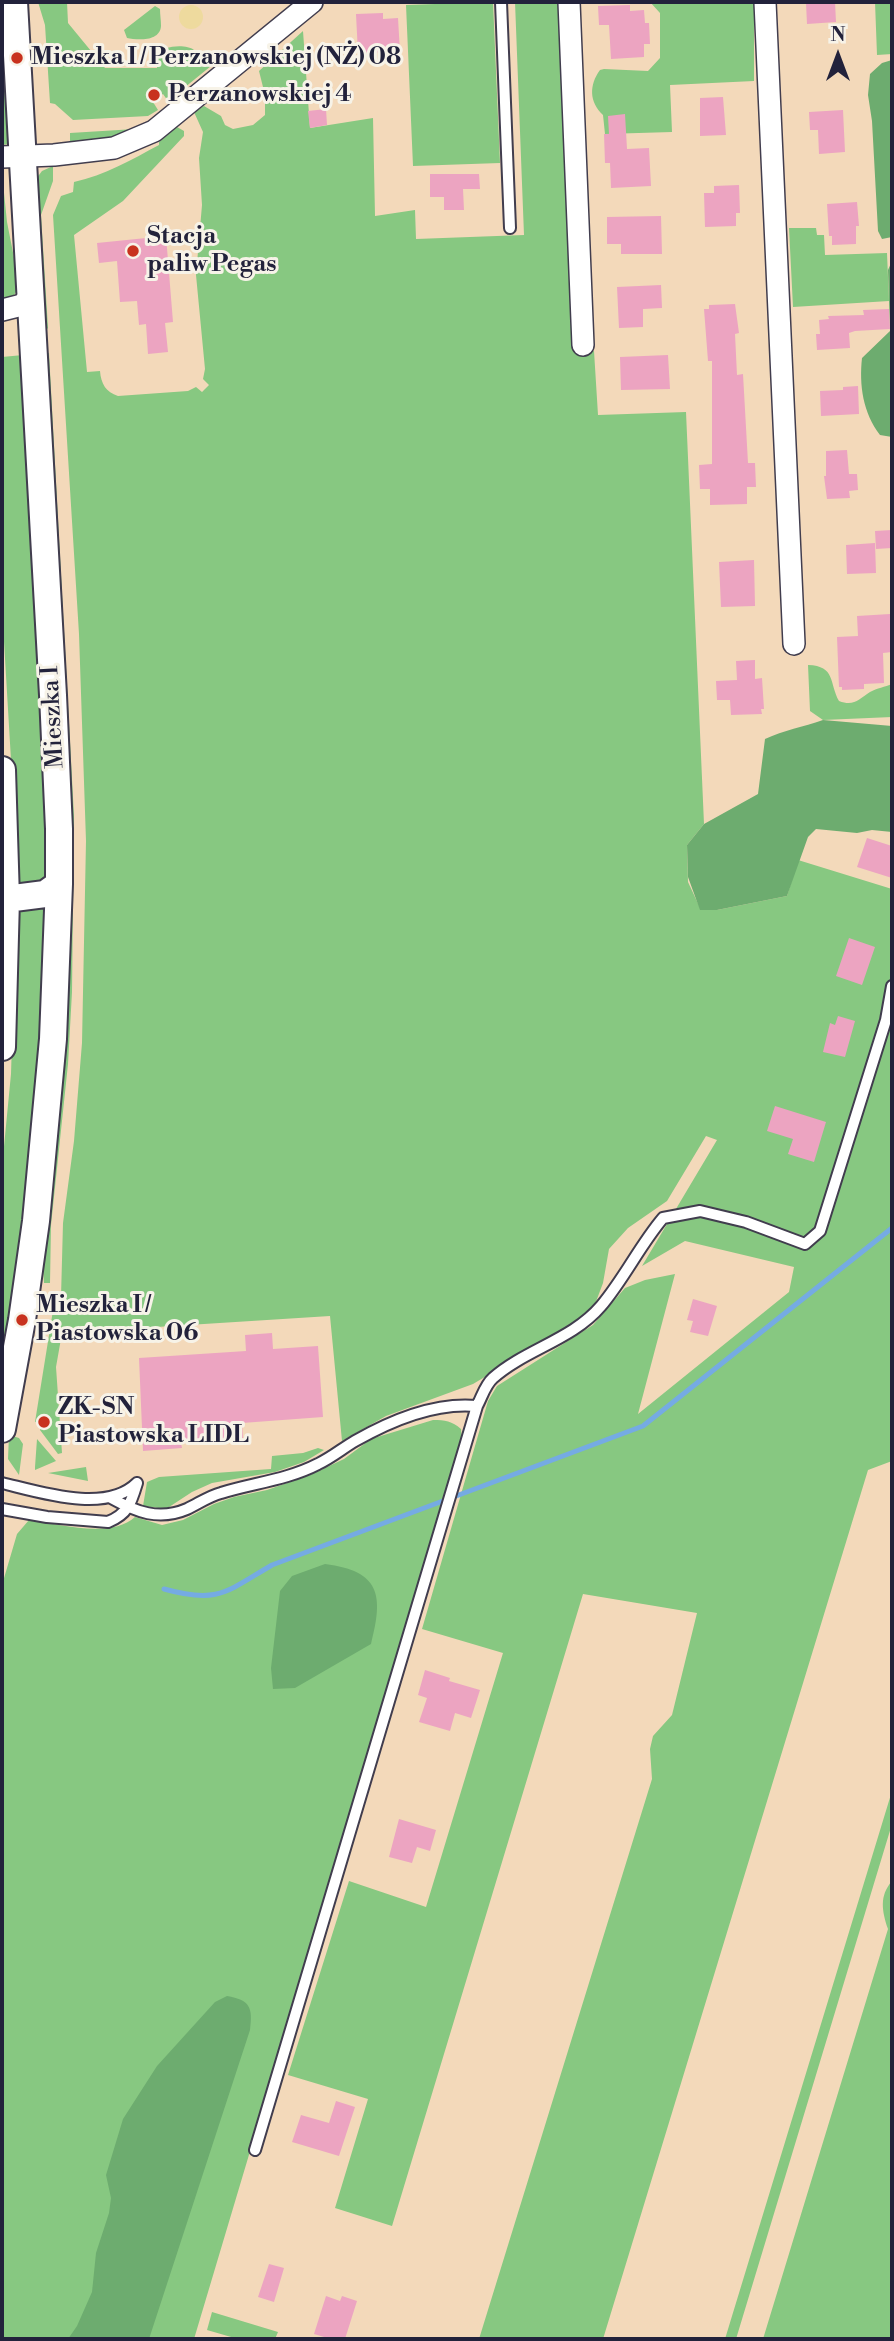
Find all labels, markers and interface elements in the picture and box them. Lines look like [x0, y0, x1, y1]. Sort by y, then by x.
north arrow [803, 21, 873, 91]
text: N [830, 23, 846, 47]
place label: Mieszka I / Perzanowskiej (NŻ) 08 [31, 44, 401, 72]
marker: Mieszka I / Perzanowskiej (NŻ) 08 [9, 50, 25, 66]
place label: Perzanowskiej 4 [168, 81, 352, 109]
marker: Perzanowskiej 4 [146, 87, 162, 103]
place label: Stacja paliw Pegas [147, 223, 277, 279]
marker: Stacja paliw Pegas [125, 243, 141, 259]
street label: Mieszka I [37, 665, 71, 769]
place label: Mieszka I / Piastowska 06 [36, 1292, 198, 1348]
marker: Mieszka I / Piastowska 06 [14, 1312, 30, 1328]
place label: ZK-SN Piastowska LIDL [58, 1394, 249, 1450]
marker: ZK-SN Piastowska LIDL [36, 1414, 52, 1430]

